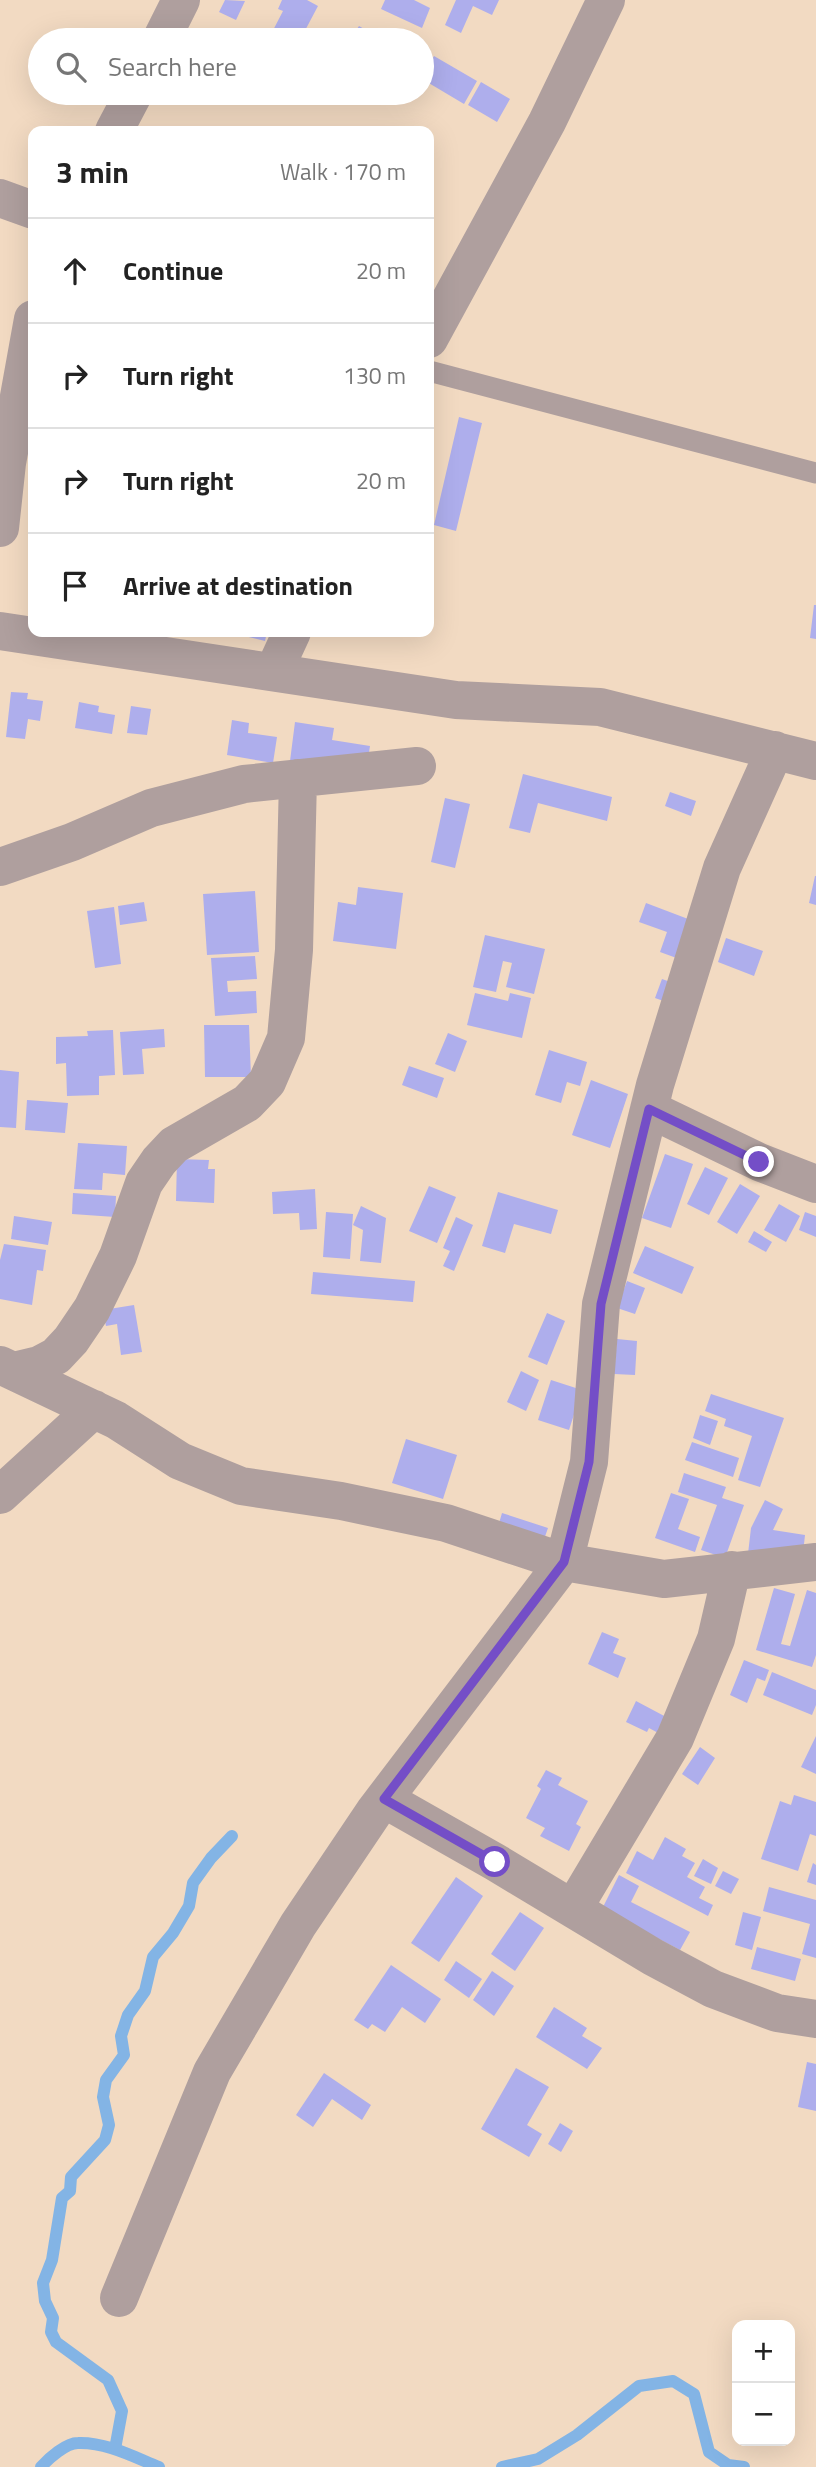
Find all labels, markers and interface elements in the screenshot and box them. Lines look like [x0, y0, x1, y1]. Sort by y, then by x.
search box [28, 28, 434, 105]
text: Search here [108, 47, 237, 86]
icon: search [52, 48, 90, 86]
text: 3 min [56, 149, 129, 195]
text: Walk · 170 m [280, 154, 406, 189]
text: Continue [123, 251, 223, 290]
icon: ahead [56, 252, 94, 290]
text: 20 m [356, 253, 406, 288]
text: Turn right [123, 356, 234, 395]
icon: right [56, 357, 94, 395]
text: 130 m [343, 358, 406, 393]
text: Turn right [123, 461, 234, 500]
icon: right [56, 462, 94, 500]
text: 20 m [356, 463, 406, 498]
text: Arrive at destination [123, 566, 353, 605]
icon: arrive [56, 567, 94, 605]
route end [743, 1146, 774, 1177]
route start [479, 1846, 510, 1877]
map controls [732, 2320, 795, 2446]
button: + [732, 2320, 795, 2383]
button: − [732, 2383, 795, 2446]

